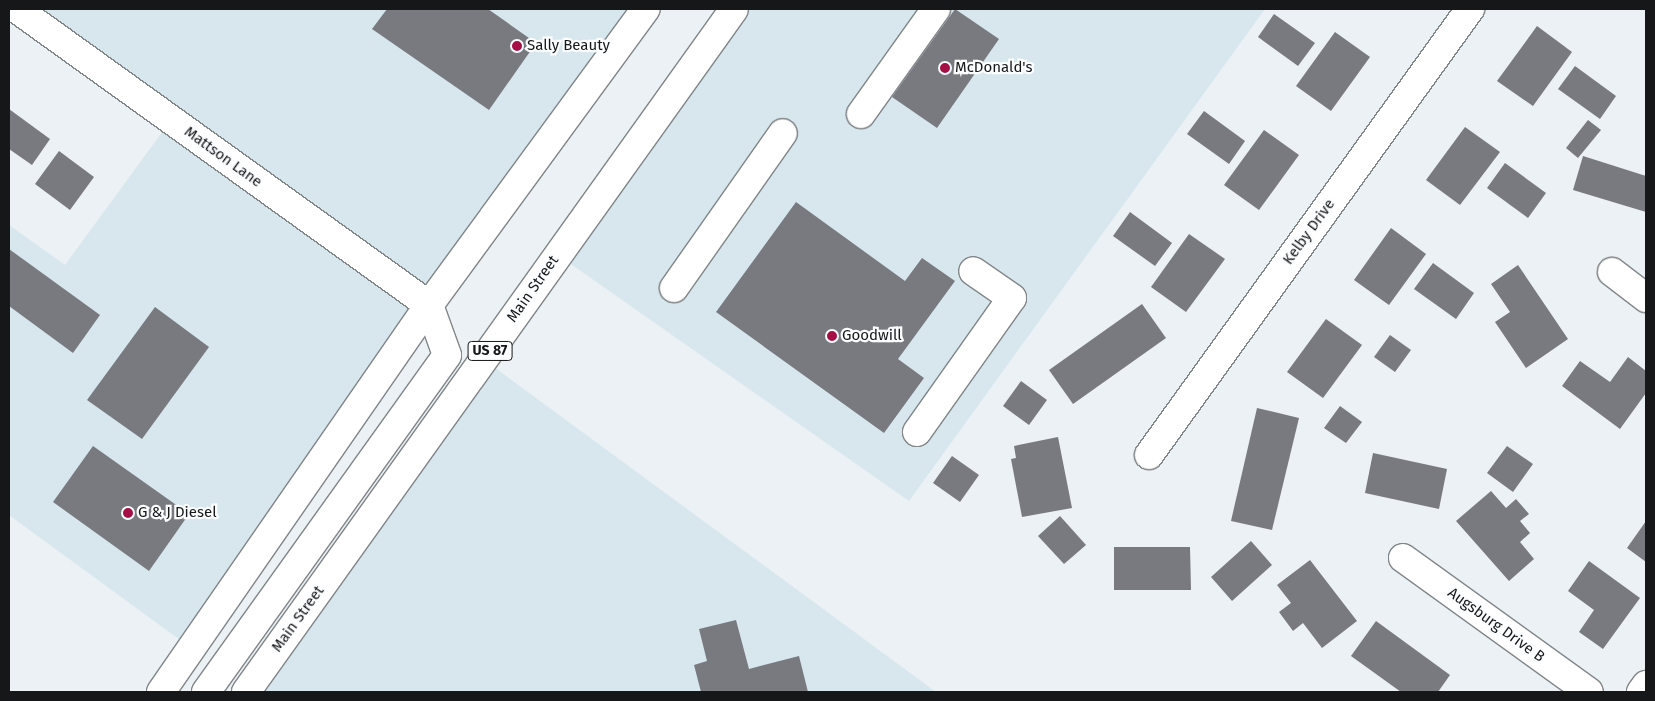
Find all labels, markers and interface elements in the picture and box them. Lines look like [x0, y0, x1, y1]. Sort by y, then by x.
place label: Sally Beauty [527, 37, 610, 55]
marker: Sally Beauty [511, 40, 523, 52]
place label: McDonald's [955, 59, 1032, 77]
marker: McDonald's [939, 62, 951, 74]
street label: Mattson Lane [181, 123, 265, 191]
street label: Kelby Drive [1279, 196, 1339, 268]
street label: Main Street [503, 252, 563, 326]
place label: Goodwill [842, 327, 902, 345]
marker: Goodwill [826, 330, 838, 342]
road number: US 87 [468, 340, 512, 362]
place label: G & J Diesel [138, 504, 217, 522]
marker: G & J Diesel [122, 507, 134, 519]
street label: Main Street [268, 582, 328, 656]
street label: Augsburg Drive B [1444, 584, 1548, 666]

